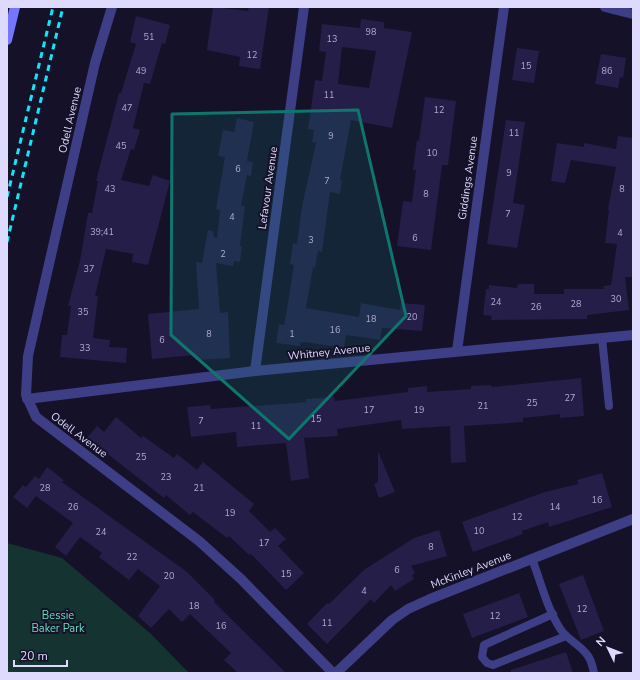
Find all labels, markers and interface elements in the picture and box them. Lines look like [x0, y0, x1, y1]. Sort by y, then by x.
house number: 98 [366, 26, 376, 38]
house number: 51 [144, 31, 154, 43]
house number: 13 [327, 33, 337, 45]
house number: 12 [247, 49, 257, 61]
house number: 15 [521, 60, 531, 72]
house number: 49 [136, 65, 146, 77]
house number: 86 [602, 65, 612, 77]
street label: Odell Avenue [55, 85, 85, 155]
house number: 11 [324, 89, 334, 101]
house number: 47 [122, 102, 132, 114]
house number: 12 [434, 104, 444, 116]
house number: 11 [509, 127, 519, 139]
house number: 9 [328, 130, 334, 142]
street label: Giddings Avenue [455, 135, 481, 221]
house number: 45 [116, 140, 126, 152]
street label: Lefavour Avenue [255, 146, 281, 230]
house number: 10 [427, 147, 437, 159]
house number: 6 [235, 163, 241, 175]
house number: 9 [506, 167, 512, 179]
house number: 7 [324, 175, 330, 187]
house number: 43 [105, 183, 115, 195]
house number: 8 [619, 183, 625, 195]
house number: 8 [423, 188, 429, 200]
house number: 7 [505, 208, 511, 220]
house number: 4 [229, 211, 235, 223]
house number: 39;41 [90, 226, 114, 238]
house number: 4 [617, 227, 623, 239]
house number: 6 [412, 232, 418, 244]
house number: 3 [308, 234, 314, 246]
house number: 2 [220, 248, 226, 260]
house number: 37 [84, 263, 94, 275]
house number: 30 [611, 293, 621, 305]
house number: 24 [491, 296, 502, 308]
house number: 28 [571, 298, 581, 310]
house number: 26 [531, 301, 541, 313]
house number: 35 [78, 306, 88, 318]
house number: 20 [407, 311, 417, 323]
house number: 18 [366, 313, 376, 325]
house number: 16 [330, 324, 340, 336]
house number: 8 [206, 328, 212, 340]
house number: 1 [289, 328, 295, 340]
house number: 6 [159, 334, 165, 346]
street label: Whitney Avenue [287, 340, 371, 364]
house number: 33 [80, 342, 90, 354]
house number: 27 [565, 392, 575, 404]
house number: 25 [527, 397, 537, 409]
house number: 21 [478, 400, 488, 412]
house number: 17 [364, 404, 374, 416]
house number: 19 [414, 404, 424, 416]
street label: Odell Avenue [48, 409, 111, 461]
house number: 15 [311, 413, 321, 425]
house number: 7 [198, 415, 204, 427]
house number: 11 [251, 420, 261, 432]
house number: 25 [136, 451, 146, 463]
house number: 23 [161, 471, 171, 483]
house number: 28 [40, 482, 50, 494]
house number: 21 [194, 482, 204, 494]
house number: 16 [592, 494, 602, 506]
house number: 26 [68, 501, 78, 513]
house number: 14 [550, 501, 561, 513]
house number: 19 [225, 507, 235, 519]
house number: 12 [512, 511, 522, 523]
house number: 10 [474, 525, 484, 537]
house number: 24 [96, 526, 107, 538]
house number: 17 [259, 537, 269, 549]
house number: 8 [428, 541, 434, 553]
street label: McKinley Avenue [429, 548, 514, 592]
house number: 22 [127, 551, 137, 563]
house number: 6 [394, 564, 400, 576]
house number: 15 [281, 568, 291, 580]
house number: 20 [164, 570, 174, 582]
house number: 4 [361, 585, 367, 597]
house number: 18 [189, 600, 199, 612]
house number: 12 [577, 603, 587, 615]
park label: Bessie Baker Park [31, 608, 85, 636]
house number: 12 [490, 610, 500, 622]
house number: 11 [322, 617, 332, 629]
house number: 16 [216, 620, 226, 632]
north arrow [588, 628, 628, 668]
text: N [593, 633, 609, 650]
scale bar [14, 642, 67, 668]
text: 20 m [20, 648, 48, 664]

